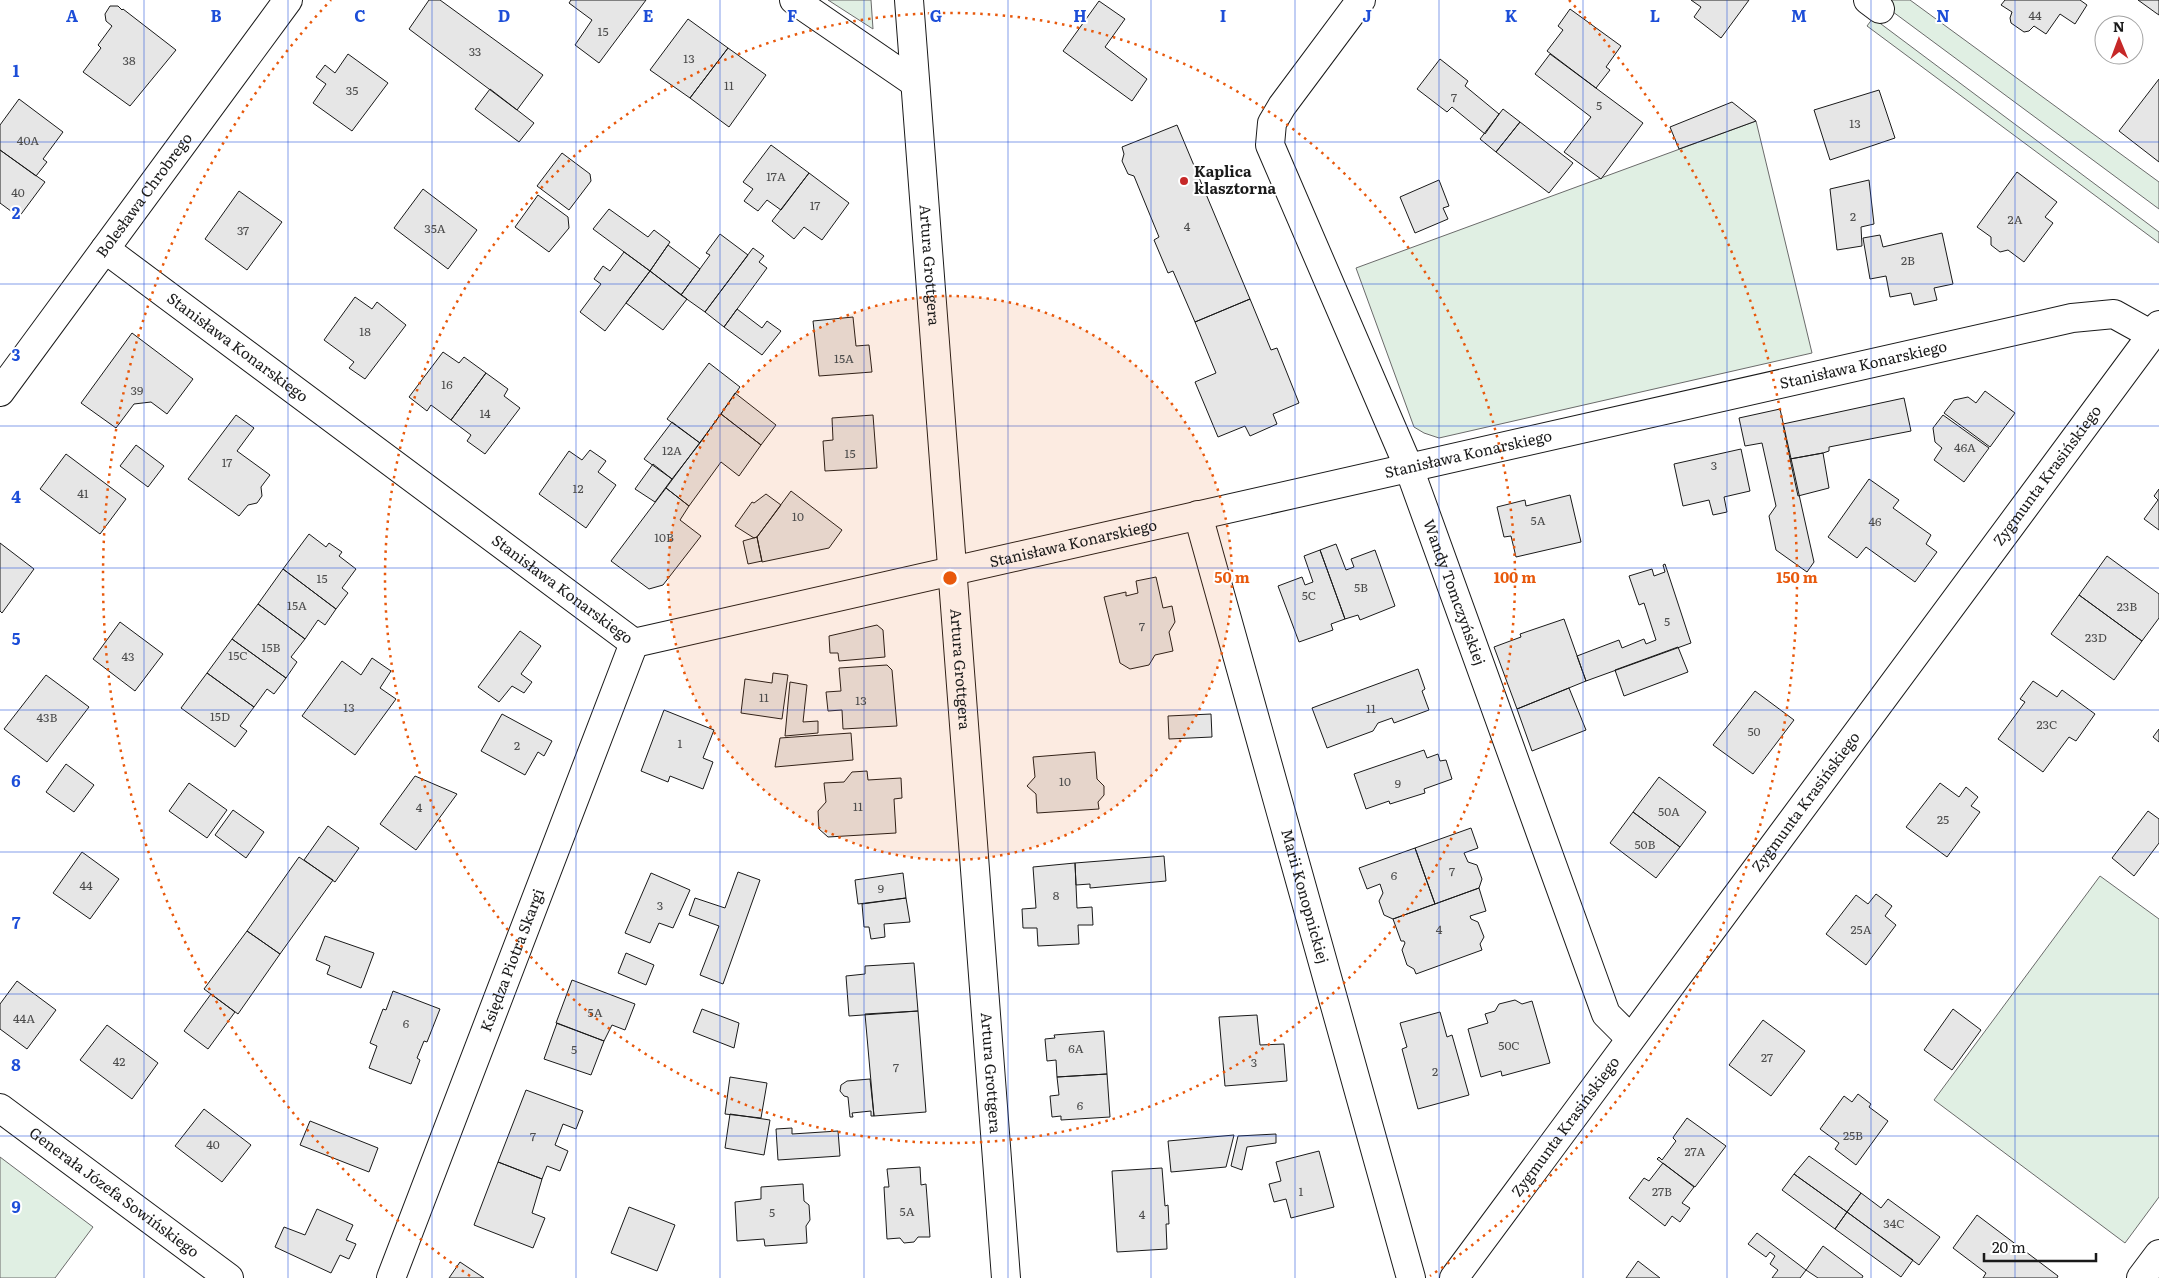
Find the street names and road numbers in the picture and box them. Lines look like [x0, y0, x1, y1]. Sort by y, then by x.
street label: Bolesława Chrobrego [90, 127, 197, 262]
street label: Artura Grottgera [915, 204, 947, 327]
street label: Stanisława Konarskiego [163, 286, 314, 407]
street label: Stanisława Konarskiego [1777, 334, 1949, 394]
street label: Zygmunta Krasińskiego [1987, 400, 2106, 550]
street label: Stanisława Konarskiego [1382, 423, 1554, 483]
street label: Stanisława Konarskiego [987, 512, 1159, 572]
street label: Wandy Tomczyńskiej [1418, 516, 1492, 668]
street label: Stanisława Konarskiego [488, 528, 639, 649]
street label: Artura Grottgera [945, 608, 977, 731]
street label: Zygmunta Krasińskiego [1745, 726, 1865, 876]
street label: Marii Konopnickiej [1276, 826, 1336, 966]
street label: Księdza Piotra Skargi [473, 885, 549, 1035]
street label: Artura Grottgera [976, 1011, 1008, 1135]
street label: Zygmunta Krasińskiego [1505, 1051, 1624, 1201]
street label: Generała Józefa Sowińskiego [25, 1121, 205, 1262]

